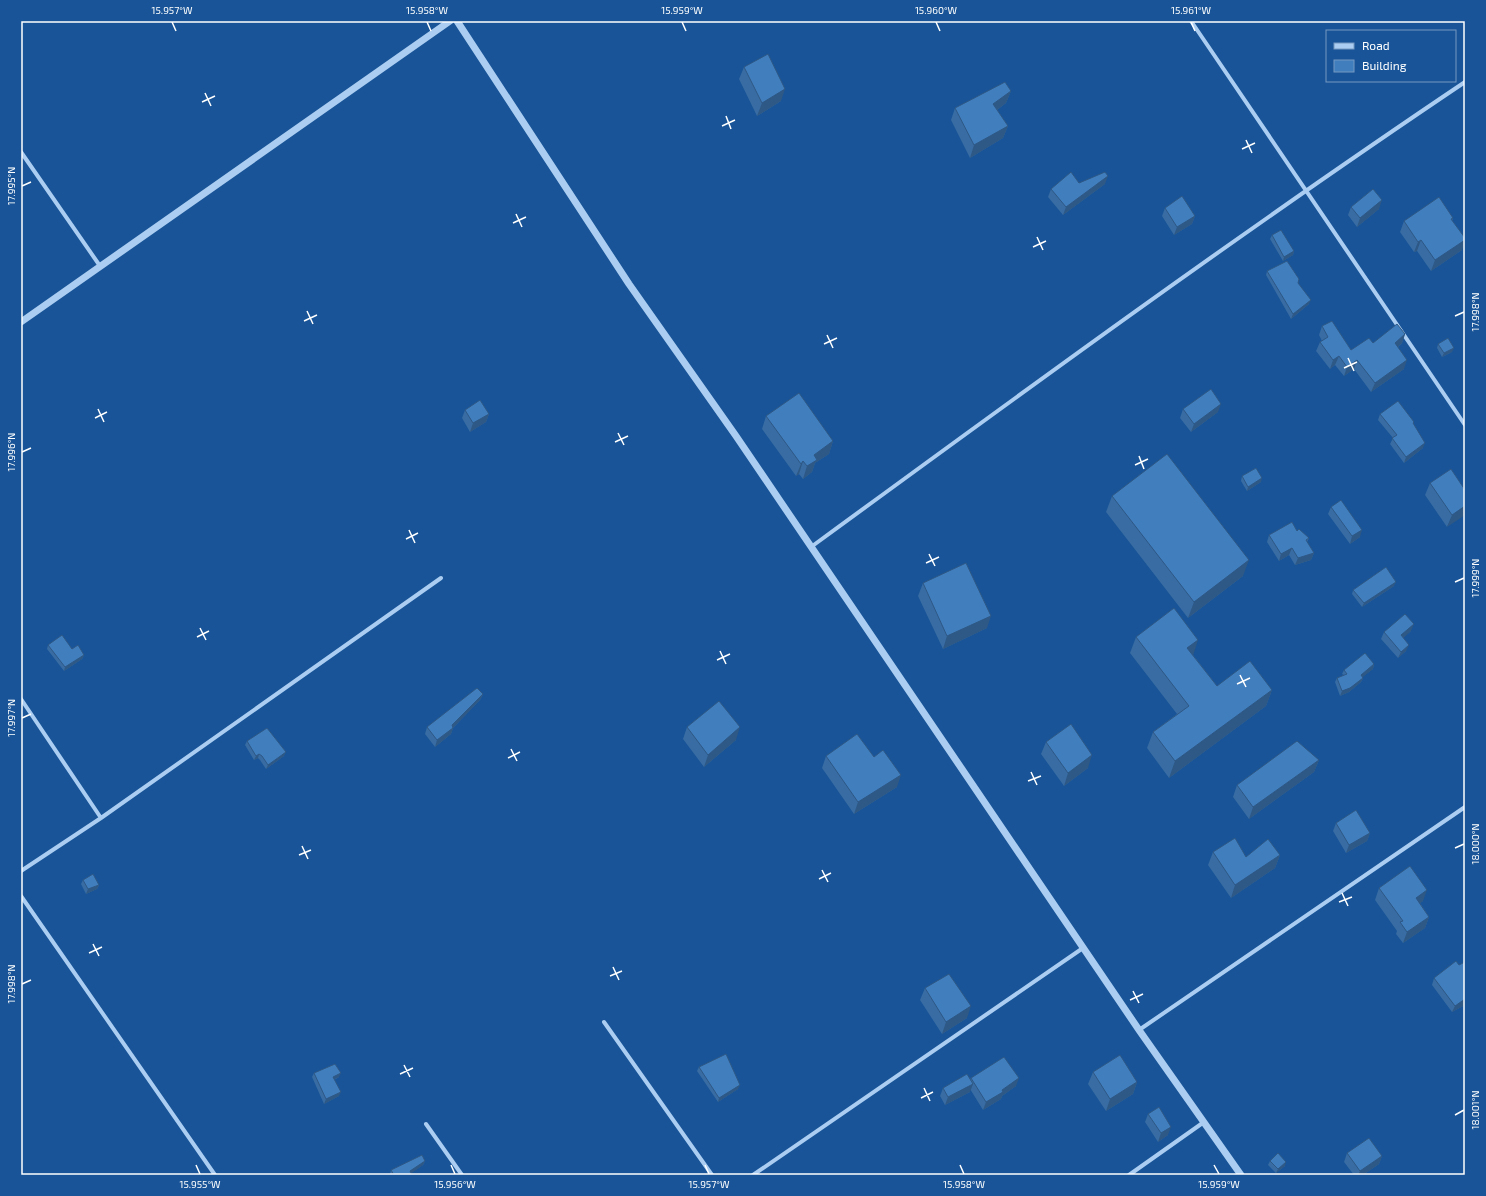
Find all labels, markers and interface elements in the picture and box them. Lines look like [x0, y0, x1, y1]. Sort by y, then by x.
text: 15.957°W [152, 4, 193, 16]
text: 15.958°W [406, 4, 448, 16]
text: 15.959°W [661, 4, 703, 16]
text: 15.960°W [915, 4, 958, 16]
text: 15.961°W [1171, 4, 1212, 16]
legend [1326, 30, 1456, 82]
text: Road [1362, 38, 1390, 52]
text: Building [1362, 58, 1407, 72]
text: 17.995°N [5, 167, 17, 205]
text: 17.998°N [1469, 292, 1481, 332]
text: 17.996°N [5, 433, 17, 471]
text: 17.999°N [1469, 559, 1481, 597]
text: 17.997°N [5, 699, 17, 737]
text: 18.000°N [1469, 823, 1481, 865]
text: 17.998°N [5, 964, 17, 1004]
text: 18.001°N [1469, 1090, 1481, 1130]
text: 15.955°W [179, 1178, 221, 1190]
text: 15.956°W [434, 1178, 476, 1190]
text: 15.957°W [689, 1178, 730, 1190]
text: 15.958°W [943, 1178, 985, 1190]
text: 15.959°W [1198, 1178, 1240, 1190]

